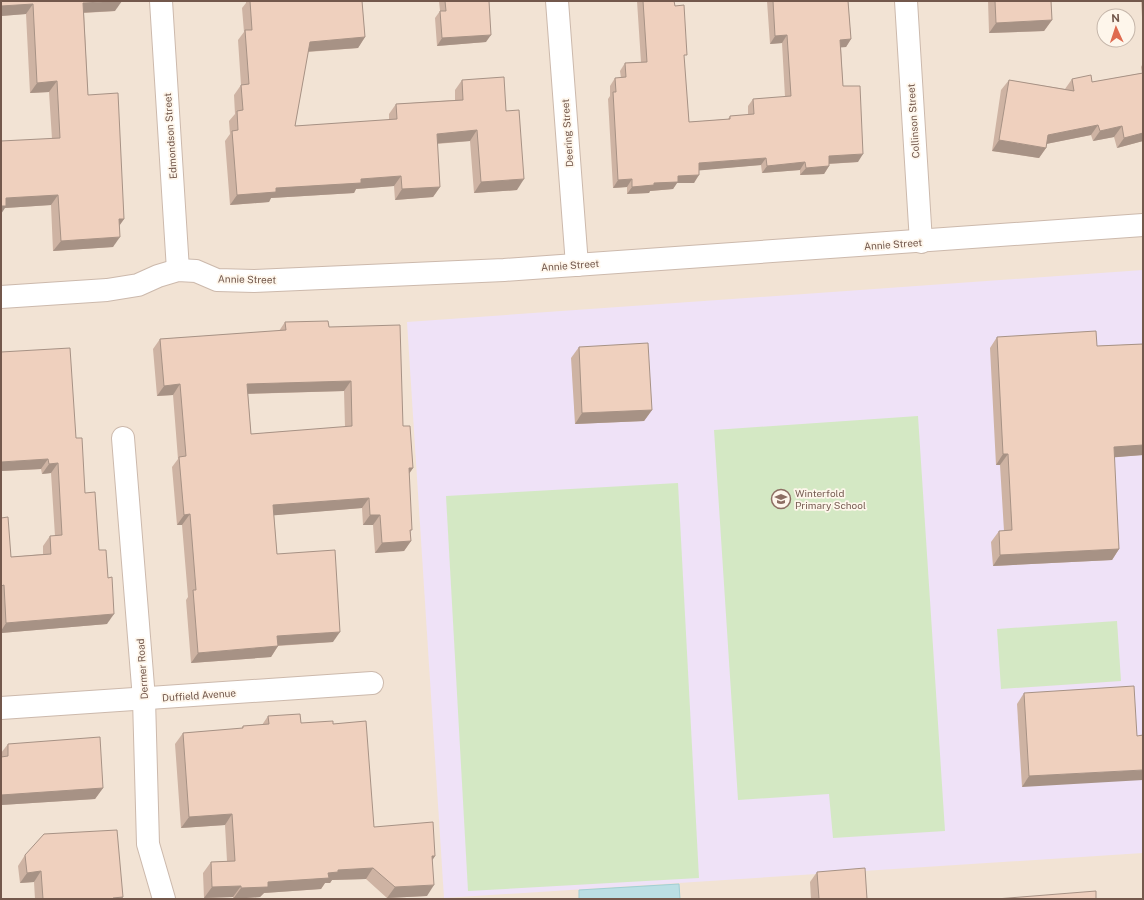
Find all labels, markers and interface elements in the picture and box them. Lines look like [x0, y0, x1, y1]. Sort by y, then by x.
north arrow [1096, 8, 1136, 48]
text: N [1111, 12, 1120, 24]
street label: Collinson Street [904, 83, 922, 159]
street label: Edmondson Street [161, 92, 179, 179]
street label: Deering Street [559, 98, 575, 168]
street label: Annie Street [863, 236, 923, 252]
street label: Annie Street [540, 257, 600, 273]
street label: Annie Street [218, 272, 276, 286]
place label: Winterfold Primary School [795, 487, 866, 511]
school or university icon: Winterfold Primary School [770, 488, 792, 510]
street label: Dermer Road [134, 638, 150, 700]
street label: Duffield Avenue [162, 686, 237, 704]

